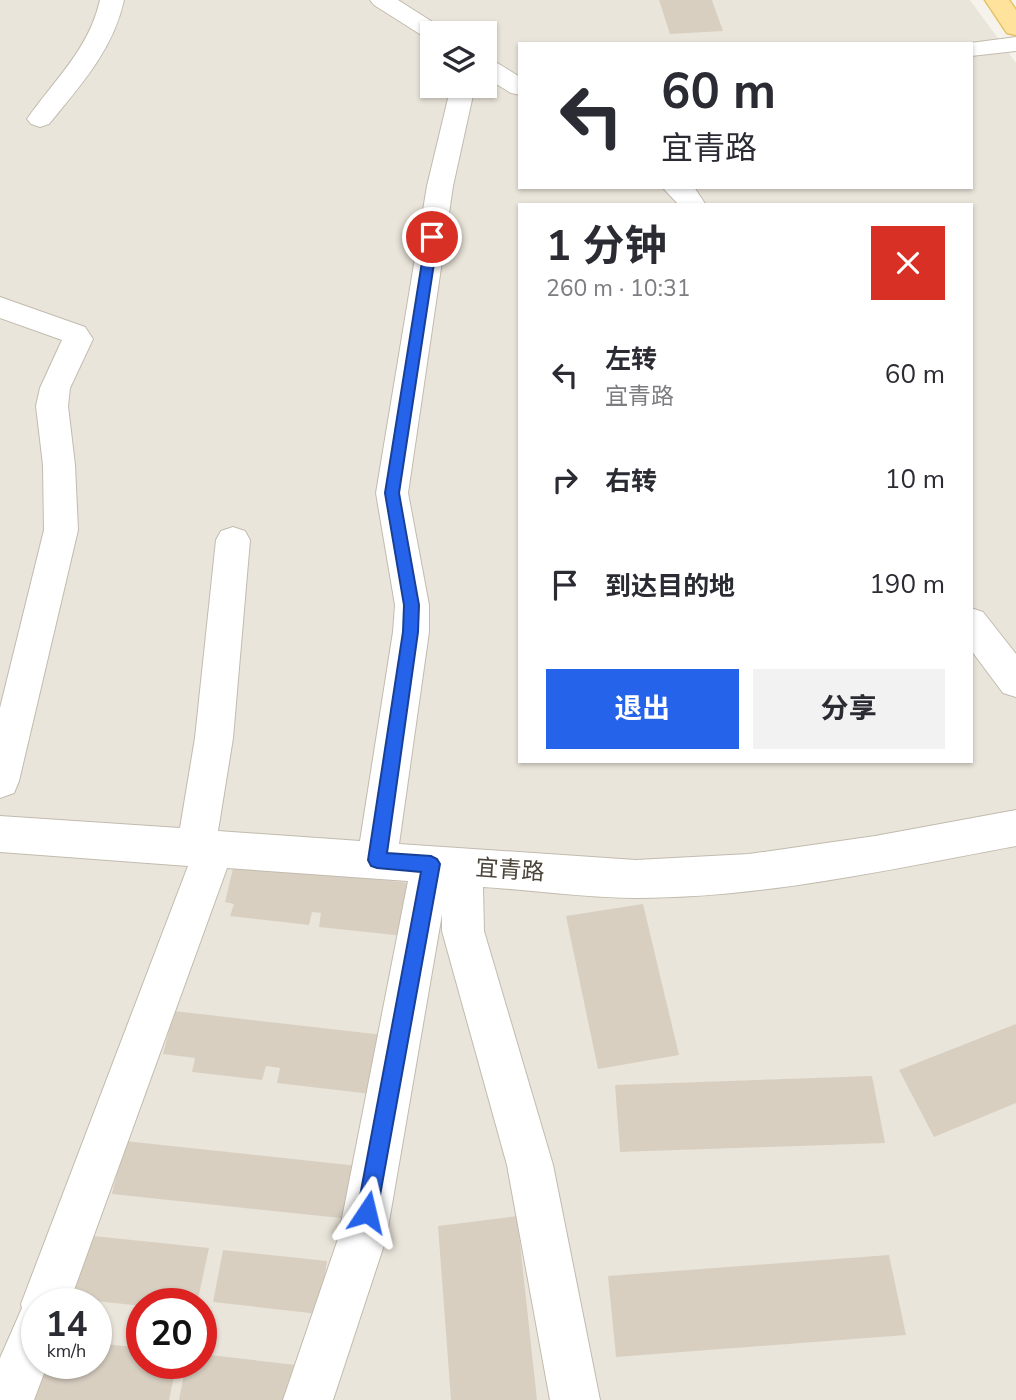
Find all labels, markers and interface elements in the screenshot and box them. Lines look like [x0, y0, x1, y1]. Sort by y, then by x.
map controls [420, 21, 497, 98]
button: layers [420, 21, 497, 98]
text: 60 m [661, 58, 776, 125]
icon: left [546, 70, 637, 161]
text: 宜青路 [661, 127, 757, 170]
pin [402, 207, 462, 267]
icon: arrive [413, 218, 451, 256]
text: 1 分钟 [546, 218, 667, 275]
button: close [871, 226, 945, 300]
text: 260 m · 10:31 [546, 273, 691, 304]
text: 左转 [605, 342, 657, 377]
icon: left [546, 356, 584, 394]
text: 60 m [885, 357, 945, 392]
text: 宜青路 [605, 381, 674, 412]
icon: right [546, 461, 584, 499]
text: 10 m [885, 462, 945, 497]
text: 右转 [605, 464, 657, 499]
icon: arrive [546, 566, 584, 604]
text: 190 m [869, 567, 945, 602]
text: 到达目的地 [605, 569, 735, 604]
button: 退出 [546, 669, 739, 749]
button: 分享 [753, 669, 945, 749]
street label: 宜青路 [475, 852, 545, 888]
position arrow [330, 1175, 404, 1249]
speed limit sign: 20 [126, 1288, 217, 1379]
text: 14 [45, 1301, 88, 1348]
text: km/h [47, 1339, 86, 1363]

